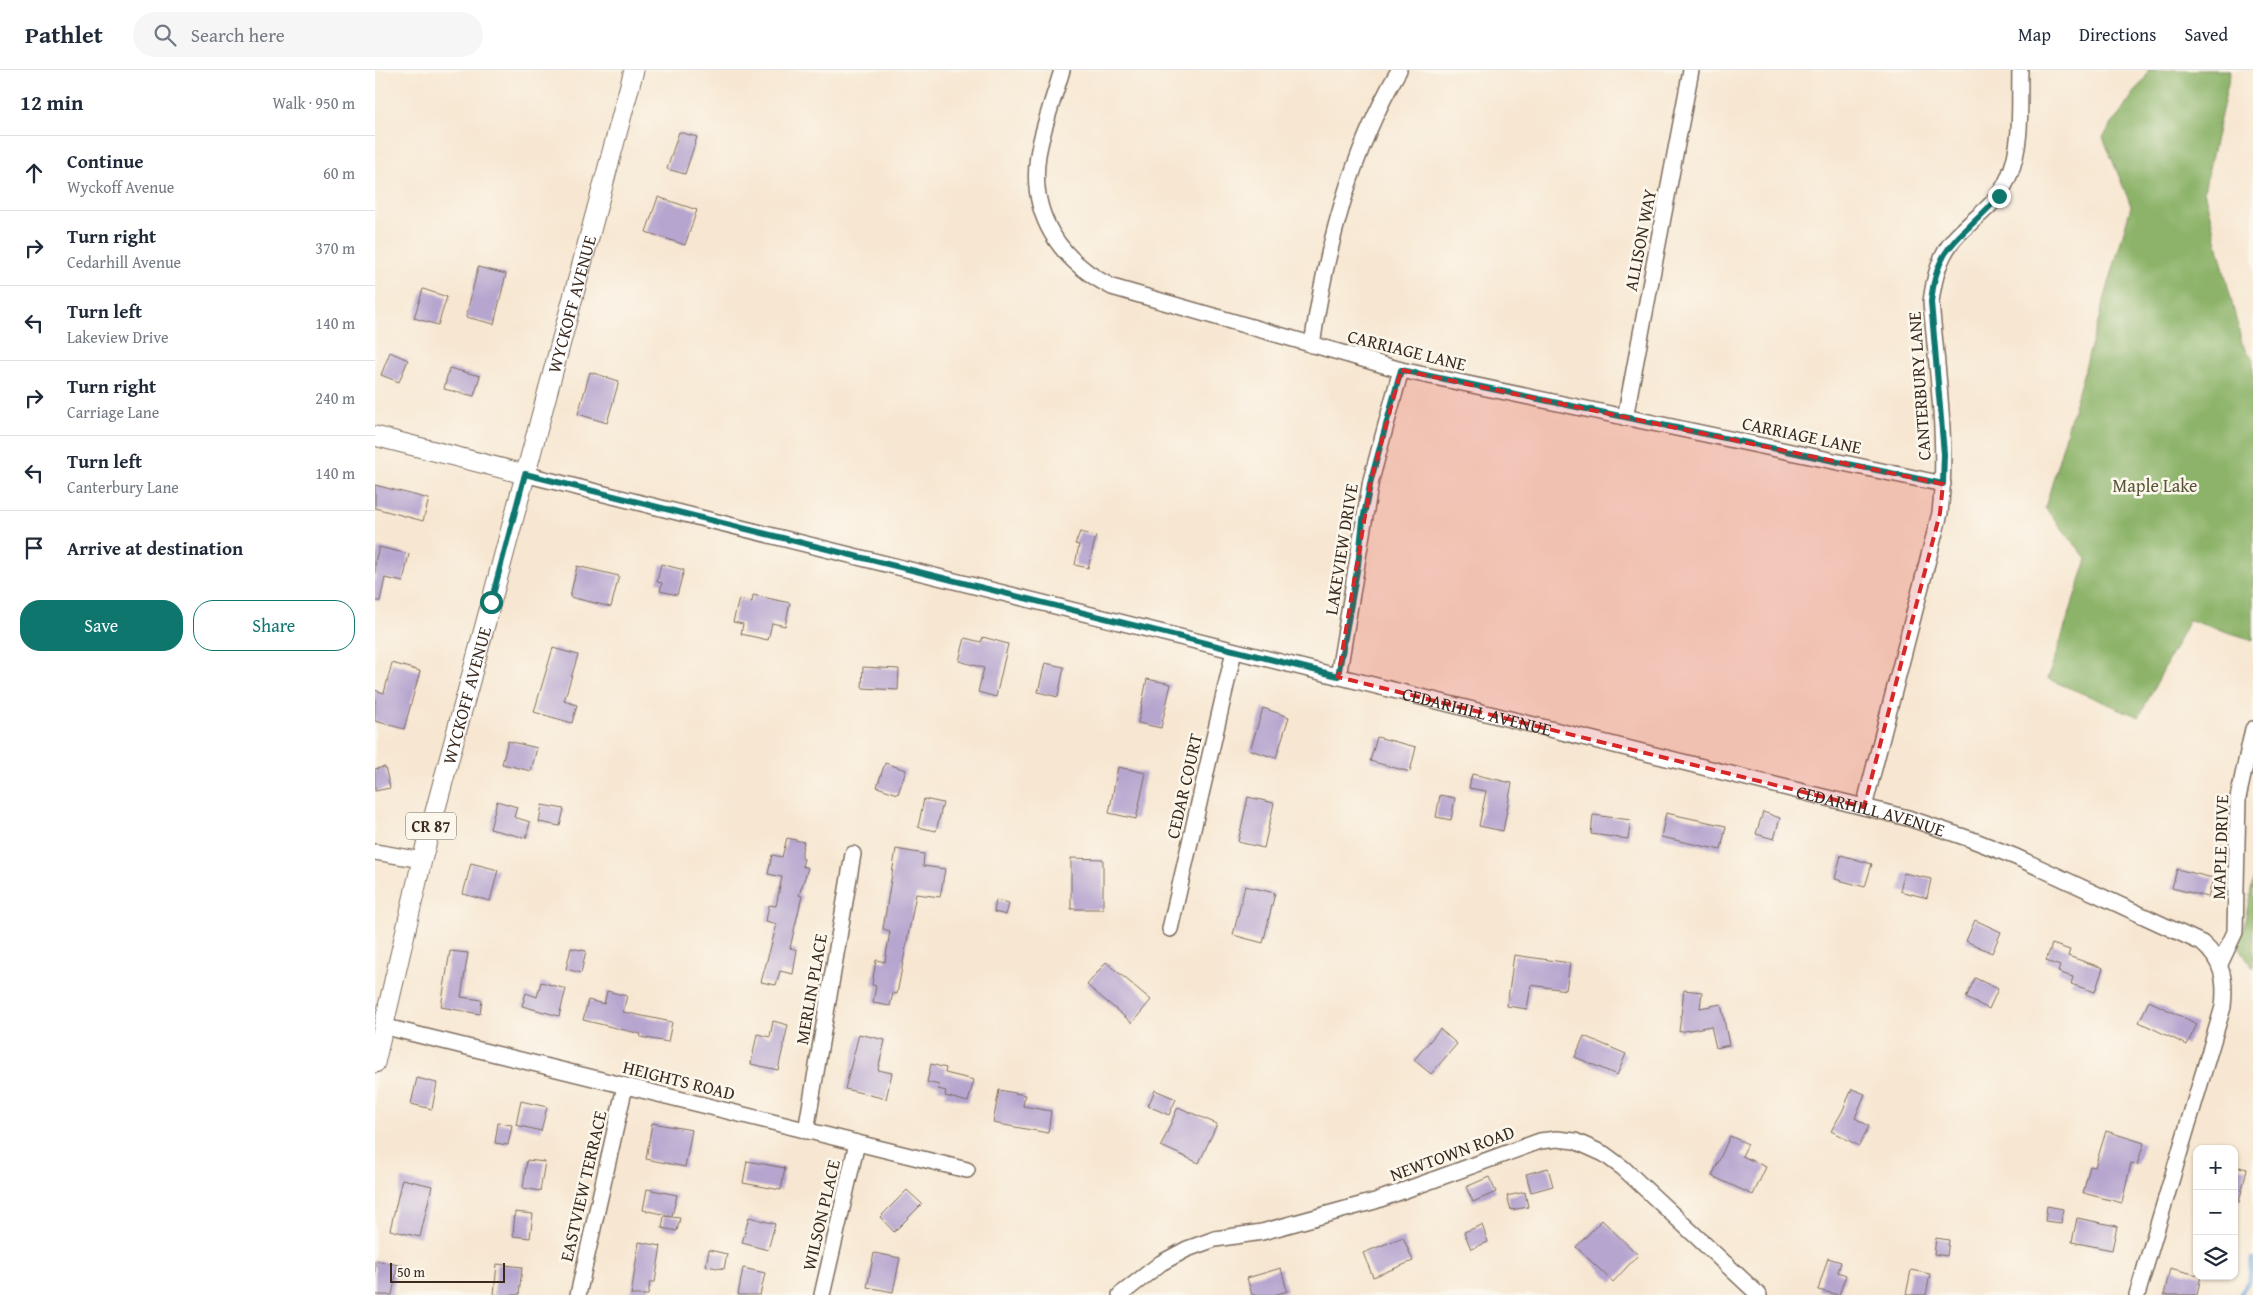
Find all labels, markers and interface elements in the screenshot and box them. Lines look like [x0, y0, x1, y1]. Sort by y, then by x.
search box [133, 12, 483, 57]
text: Pathlet [25, 17, 103, 52]
icon: search [151, 21, 179, 49]
text: Search here [191, 21, 285, 49]
text: Map [2018, 21, 2051, 48]
text: Directions [2079, 21, 2156, 48]
text: Saved [2184, 21, 2228, 48]
text: 12 min [20, 87, 83, 118]
text: Walk · 950 m [272, 91, 355, 115]
text: Continue [67, 147, 144, 175]
icon: ahead [20, 159, 48, 187]
text: 60 m [323, 161, 355, 185]
text: Wyckoff Avenue [67, 175, 174, 199]
route end [1988, 185, 2011, 208]
street label: ALLISON WAY [1617, 186, 1663, 293]
text: Turn right [67, 222, 156, 250]
street label: WYCKOFF AVENUE [540, 232, 603, 376]
icon: right [20, 234, 48, 262]
text: 370 m [315, 236, 355, 260]
text: Cedarhill Avenue [67, 250, 181, 274]
text: Turn left [67, 297, 142, 325]
icon: left [20, 309, 48, 337]
text: 140 m [315, 311, 355, 335]
street label: CANTERBURY LANE [1900, 311, 1938, 461]
street label: CARRIAGE LANE [1345, 322, 1469, 378]
text: Lakeview Drive [67, 325, 168, 349]
text: Turn right [67, 372, 156, 400]
icon: right [20, 384, 48, 412]
text: 240 m [315, 386, 355, 410]
text: Carriage Lane [67, 400, 159, 424]
street label: CARRIAGE LANE [1740, 409, 1864, 461]
text: Turn left [67, 447, 142, 475]
icon: left [20, 459, 48, 487]
text: 140 m [315, 461, 355, 485]
park label: Maple Lake [2113, 472, 2197, 499]
text: Canterbury Lane [67, 475, 179, 499]
street label: LAKEVIEW DRIVE [1317, 481, 1365, 617]
icon: arrive [20, 534, 48, 562]
text: Arrive at destination [67, 534, 243, 562]
route start [480, 591, 503, 614]
button: Save [20, 600, 183, 651]
button: Share [193, 600, 355, 651]
street label: WYCKOFF AVENUE [435, 623, 498, 767]
street label: CEDARHILL AVENUE [1400, 679, 1554, 742]
street label: CEDAR COURT [1159, 731, 1209, 841]
street label: CEDARHILL AVENUE [1794, 777, 1949, 843]
street label: MAPLE DRIVE [2205, 794, 2235, 900]
road number: CR 87 [406, 812, 456, 839]
street label: MERLIN PLACE [788, 931, 834, 1047]
street label: HEIGHTS ROAD [620, 1053, 738, 1107]
street label: EASTVIEW TERRACE [553, 1108, 613, 1264]
street label: NEWTOWN ROAD [1386, 1118, 1518, 1188]
map controls [2193, 1145, 2238, 1280]
button: + [2193, 1145, 2238, 1190]
street label: WILSON PLACE [795, 1157, 847, 1273]
button: − [2193, 1190, 2238, 1235]
button: layers [2193, 1235, 2238, 1280]
scale bar [390, 1260, 505, 1283]
text: 50 m [397, 1262, 425, 1282]

